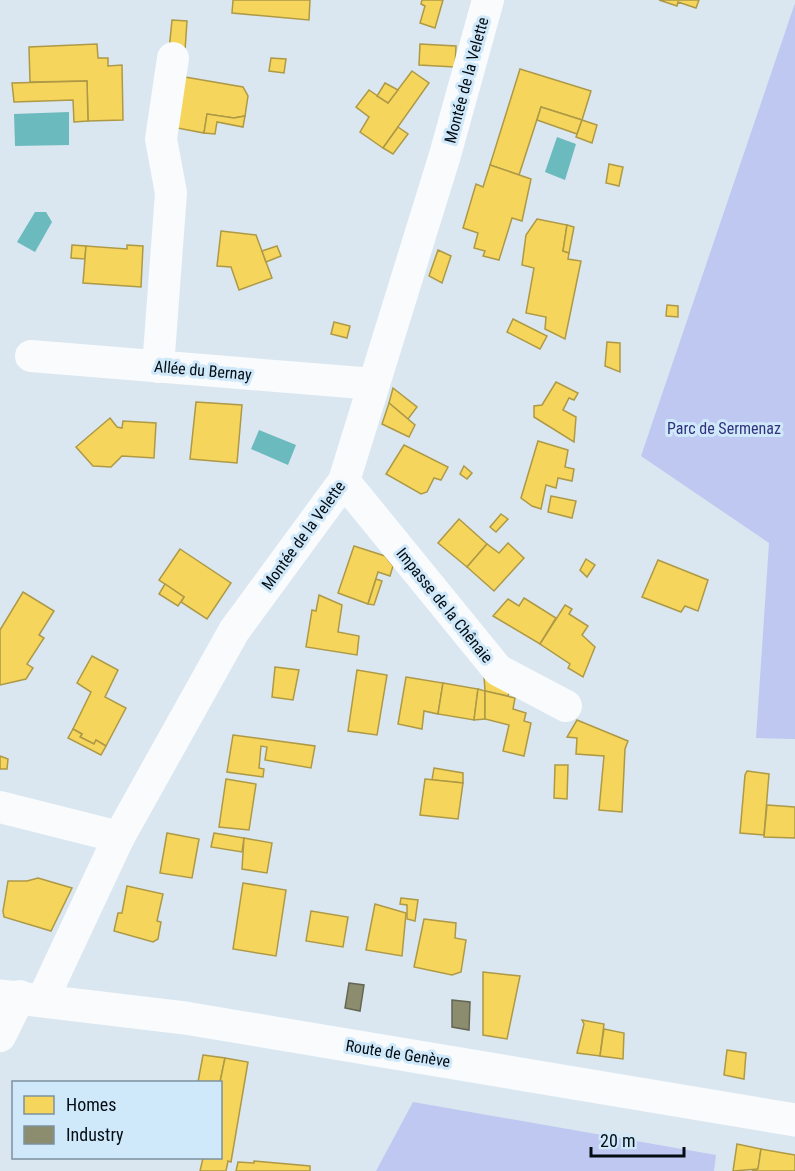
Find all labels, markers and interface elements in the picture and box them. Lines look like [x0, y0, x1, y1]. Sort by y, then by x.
street label: Montée de la Velette [441, 15, 492, 145]
street label: Allée du Bernay [153, 357, 253, 384]
park label: Parc de Sermenaz [667, 419, 781, 438]
street label: Montée de la Velette [258, 477, 349, 593]
street label: Impasse de la Chênaie [392, 544, 497, 667]
street label: Route de Genève [344, 1036, 452, 1071]
legend [12, 1081, 222, 1159]
text: Homes [66, 1094, 116, 1115]
scale bar [591, 1120, 684, 1158]
text: Industry [66, 1124, 124, 1145]
text: 20 m [600, 1130, 635, 1151]

